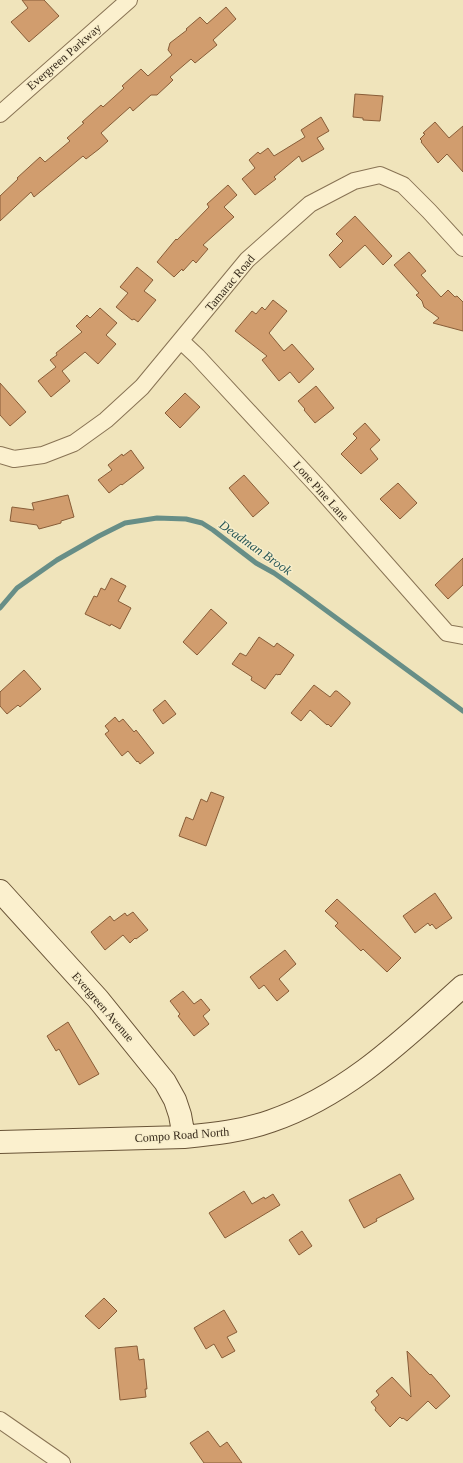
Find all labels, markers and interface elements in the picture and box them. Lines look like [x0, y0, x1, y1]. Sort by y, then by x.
street label: Evergreen Parkway [24, 21, 104, 93]
street label: Tamarac Road [202, 252, 258, 314]
street label: Lone Pine Lane [290, 458, 352, 524]
water label: Deadman Brook [216, 516, 295, 578]
street label: Evergreen Avenue [69, 969, 137, 1045]
street label: Compo Road North [134, 1125, 230, 1145]

